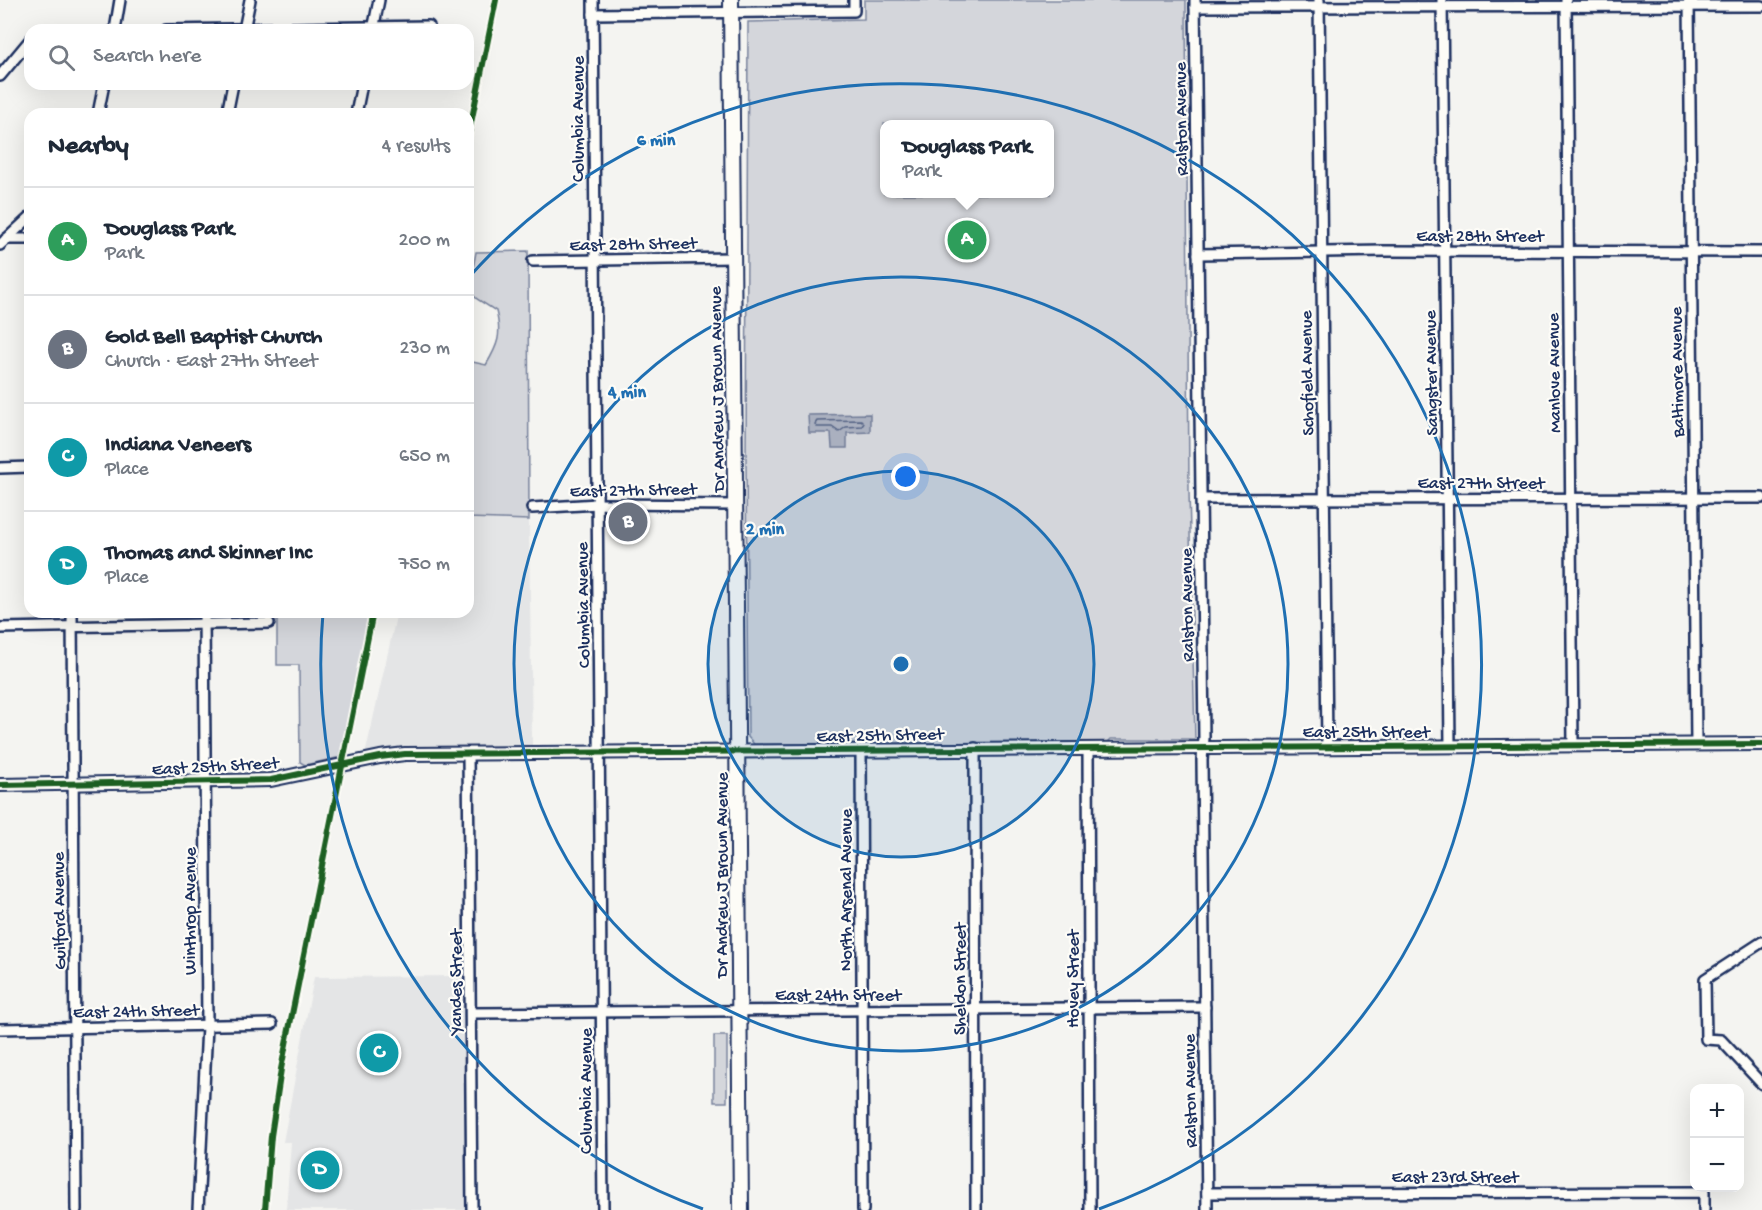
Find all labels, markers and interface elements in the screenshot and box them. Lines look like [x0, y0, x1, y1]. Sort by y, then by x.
search box [24, 24, 474, 90]
icon: search [45, 41, 78, 74]
text: Search here [93, 44, 201, 70]
street label: Columbia Avenue [569, 55, 590, 182]
street label: Ralston Avenue [1171, 61, 1194, 176]
popup [880, 120, 1054, 198]
text: 6 min [637, 131, 676, 152]
text: Nearby [48, 132, 129, 163]
text: Douglass Park [902, 135, 1032, 161]
text: 4 results [382, 136, 450, 159]
text: Park [902, 161, 941, 184]
text: Douglass Park [105, 217, 234, 243]
pin: A [948, 218, 986, 262]
street label: East 28th Street [1416, 227, 1545, 248]
text: A [62, 230, 73, 253]
text: 200 m [399, 230, 450, 253]
street label: East 28th Street [569, 234, 699, 257]
text: Park [105, 243, 143, 266]
street label: Dr Andrew J Brown Avenue [706, 285, 731, 493]
street label: Baltimore Avenue [1667, 306, 1690, 438]
street label: Sangster Avenue [1421, 309, 1444, 436]
street label: Schofield Avenue [1297, 310, 1320, 436]
street label: Manlove Avenue [1544, 312, 1567, 433]
text: Gold Bell Baptist Church [105, 325, 322, 351]
text: B [62, 338, 73, 361]
text: 230 m [400, 338, 450, 361]
text: Church · East 27th Street [105, 351, 317, 374]
text: 4 min [607, 383, 646, 404]
text: Indiana Veneers [105, 433, 251, 459]
text: C [62, 446, 73, 469]
text: 650 m [399, 446, 450, 469]
text: Place [105, 459, 149, 482]
your location [891, 462, 920, 491]
street label: East 27th Street [1418, 474, 1546, 495]
street label: East 27th Street [569, 480, 698, 503]
pin: B [608, 500, 648, 544]
text: 2 min [746, 520, 785, 541]
text: Thomas and Skinner Inc [105, 541, 312, 567]
street label: Columbia Avenue [573, 541, 596, 668]
street label: Ralston Avenue [1177, 547, 1200, 662]
text: D [61, 554, 74, 577]
text: 750 m [399, 554, 450, 577]
text: Place [105, 567, 149, 590]
centre of rings [891, 654, 911, 674]
street label: East 25th Street [1302, 723, 1431, 744]
street label: East 25th Street [816, 725, 945, 748]
street label: East 25th Street [151, 754, 281, 781]
street label: Dr Andrew J Brown Avenue [713, 772, 734, 979]
street label: North Arsenal Avenue [837, 808, 858, 971]
street label: Winthrop Avenue [181, 846, 202, 975]
street label: Guilford Avenue [49, 851, 72, 970]
street label: Sheldon Street [951, 921, 972, 1035]
street label: Yandes Street [447, 928, 468, 1037]
street label: Hovey Street [1064, 928, 1085, 1028]
street label: East 24th Street [775, 986, 903, 1007]
street label: East 24th Street [73, 1001, 201, 1024]
street label: Columbia Avenue [577, 1027, 598, 1154]
pin: C [360, 1030, 398, 1076]
street label: Ralston Avenue [1180, 1033, 1203, 1148]
map controls [1690, 1084, 1744, 1192]
button: + [1690, 1084, 1744, 1138]
button: − [1690, 1138, 1744, 1192]
pin: D [300, 1148, 340, 1192]
street label: East 23rd Street [1392, 1168, 1520, 1189]

